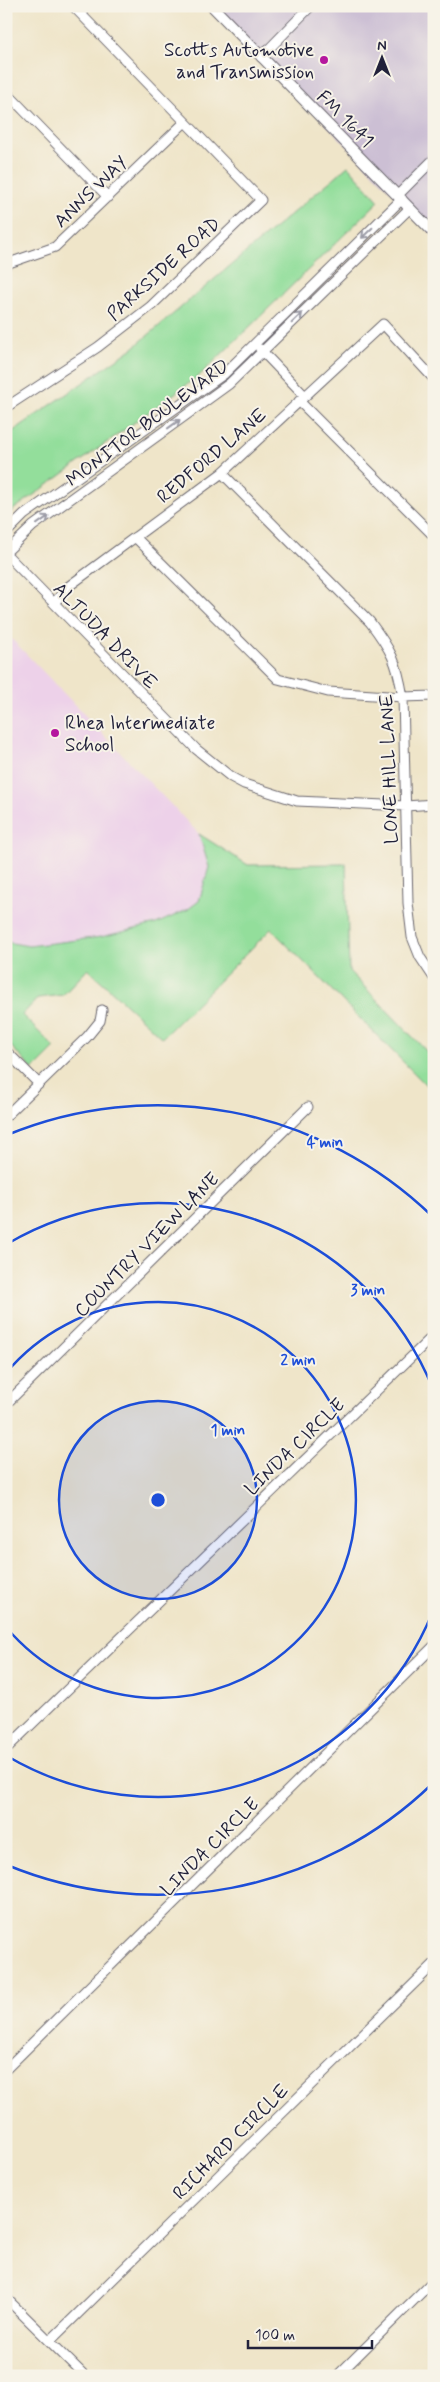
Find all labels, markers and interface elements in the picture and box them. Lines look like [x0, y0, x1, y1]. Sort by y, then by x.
north arrow [358, 32, 408, 82]
text: N [377, 37, 387, 55]
place label: Scotts Automotive and Transmission [164, 38, 314, 85]
marker: Scotts Automotive and Transmission [318, 54, 330, 66]
street label: FM 1641 [311, 85, 379, 153]
street label: ANNS WAY [49, 150, 134, 234]
street label: PARKSIDE ROAD [102, 212, 226, 327]
one-way arrow [361, 227, 373, 239]
one-way arrow [291, 312, 303, 324]
street label: MONITOR BOULEVARD [61, 354, 235, 493]
street label: REDFORD LANE [152, 403, 272, 509]
one-way arrow [167, 419, 181, 429]
one-way arrow [36, 515, 50, 525]
street label: ALTUDA DRIVE [47, 577, 163, 695]
street label: LONE HILL LANE [374, 694, 405, 844]
place label: Rhea Intermediate School [65, 711, 215, 758]
marker: Rhea Intermediate School [49, 727, 61, 739]
text: 4 min [307, 1133, 343, 1153]
street label: COUNTRY VIEW LANE [69, 1167, 225, 1323]
text: 3 min [351, 1281, 385, 1301]
text: 2 min [280, 1351, 316, 1371]
street label: LINDA CIRCLE [240, 1393, 351, 1501]
text: 1 min [211, 1421, 245, 1441]
centre of rings [149, 1491, 167, 1509]
street label: LINDA CIRCLE [155, 1792, 265, 1902]
street label: RICHARD CIRCLE [168, 2079, 294, 2205]
scale bar [248, 2317, 371, 2349]
text: 100 m [255, 2326, 295, 2346]

